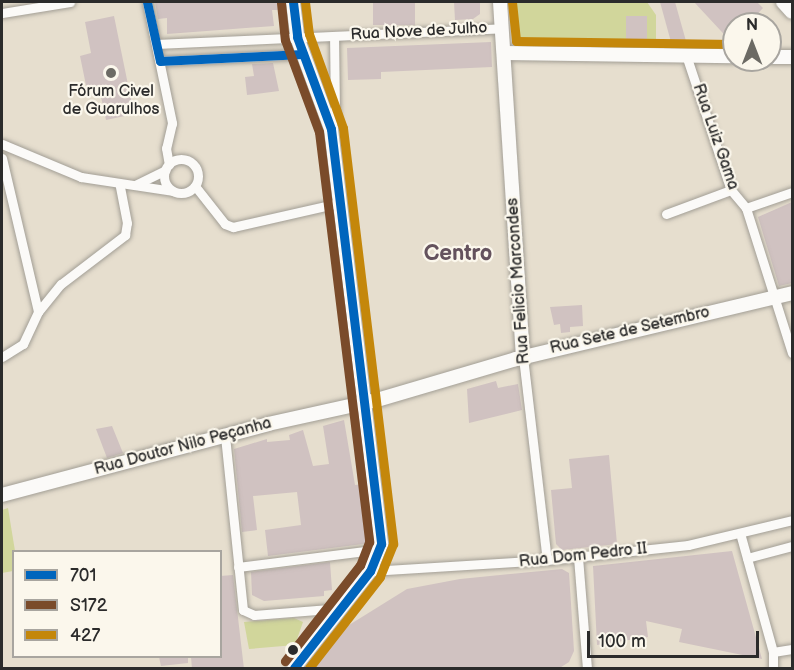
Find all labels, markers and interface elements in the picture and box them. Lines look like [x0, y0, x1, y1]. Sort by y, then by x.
north arrow [722, 12, 782, 72]
text: N [746, 16, 758, 35]
street label: Rua Nove de Julho [350, 19, 488, 45]
marker: Fórum Civel de Guarulhos [104, 66, 118, 80]
street label: Rua Luiz Gama [688, 81, 742, 193]
place label: Fórum Civel de Guarulhos [62, 82, 160, 120]
street label: Rua Felicio Marcondes [504, 197, 534, 365]
district label: Centro [424, 241, 492, 267]
street label: Rua Sete de Setembro [548, 303, 712, 359]
street label: Rua Doutor Nilo Peçanha [92, 414, 274, 480]
street label: Rua Dom Pedro II [518, 540, 648, 572]
legend [12, 550, 222, 658]
text: 701 [70, 565, 96, 586]
text: S172 [70, 595, 107, 616]
scale bar [590, 619, 762, 657]
text: 427 [70, 625, 100, 646]
text: 100 m [598, 631, 646, 652]
unlabelled marker [287, 644, 299, 656]

